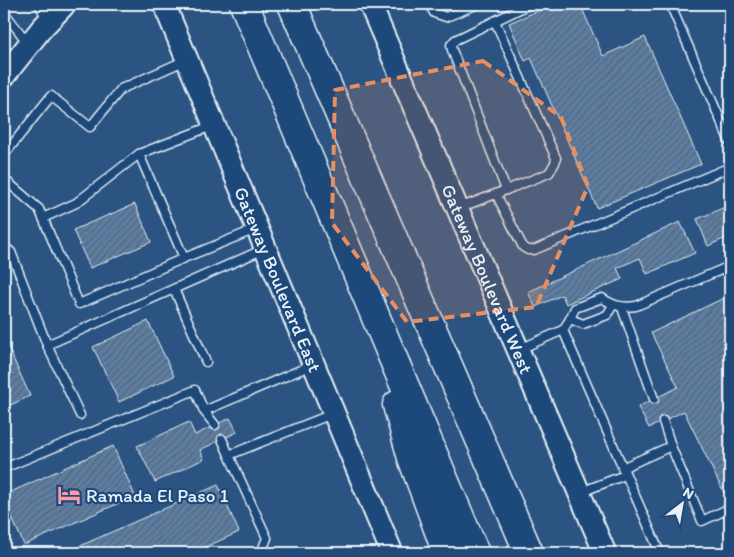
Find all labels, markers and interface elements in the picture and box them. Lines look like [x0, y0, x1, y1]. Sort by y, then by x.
street label: Gateway Boulevard West [436, 181, 538, 377]
street label: Gateway Boulevard East [229, 183, 327, 376]
north arrow [656, 480, 706, 530]
hotel icon: Ramada El Paso 1 [56, 482, 82, 508]
place label: Ramada El Paso 1 [86, 484, 229, 507]
text: N [680, 484, 697, 503]

